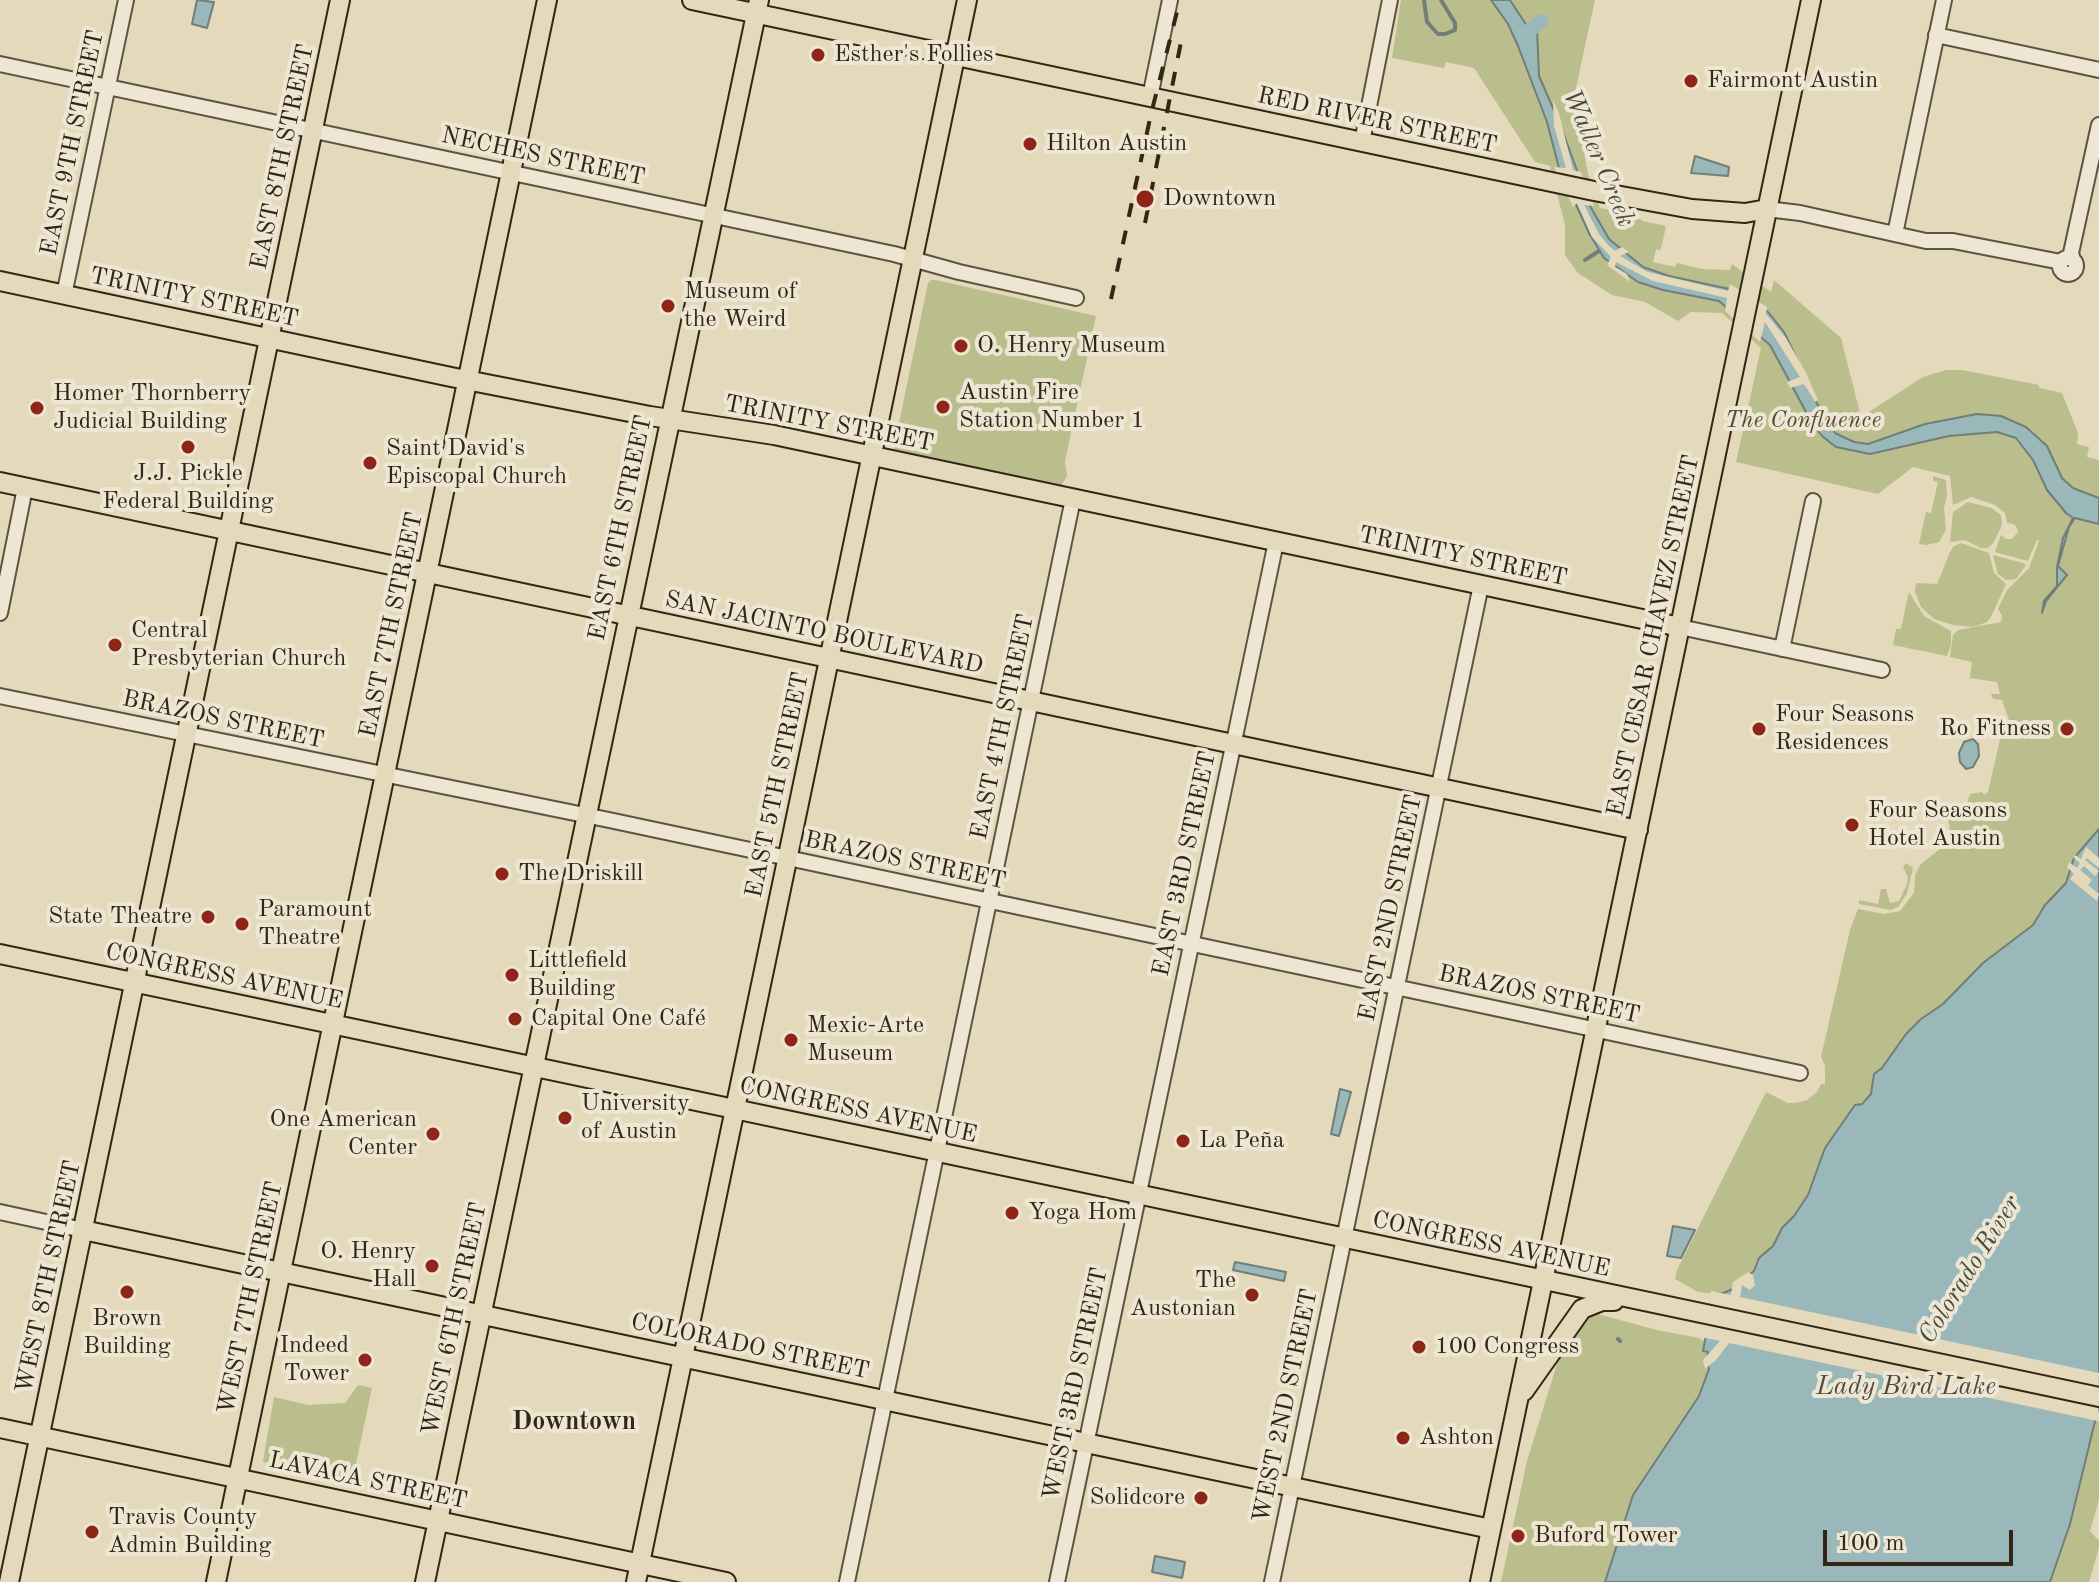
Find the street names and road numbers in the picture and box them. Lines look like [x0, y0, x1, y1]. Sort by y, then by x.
street label: EAST 9TH STREET [35, 28, 111, 258]
street label: EAST 8TH STREET [245, 42, 321, 272]
street label: RED RIVER STREET [1255, 82, 1499, 160]
street label: NECHES STREET [438, 121, 648, 193]
street label: TRINITY STREET [87, 262, 301, 334]
street label: TRINITY STREET [722, 390, 936, 458]
street label: EAST 6TH STREET [583, 413, 659, 643]
street label: EAST CESAR CHAVEZ STREET [1602, 452, 1706, 820]
street label: EAST 7TH STREET [354, 510, 430, 740]
street label: TRINITY STREET [1356, 521, 1570, 593]
street label: SAN JACINTO BOULEVARD [662, 585, 986, 681]
street label: EAST 4TH STREET [965, 612, 1041, 842]
street label: EAST 5TH STREET [740, 670, 816, 900]
street label: BRAZOS STREET [119, 685, 327, 755]
street label: EAST 3RD STREET [1147, 749, 1223, 979]
street label: EAST 2ND STREET [1353, 792, 1429, 1024]
street label: BRAZOS STREET [801, 826, 1009, 896]
street label: CONGRESS AVENUE [103, 938, 345, 1016]
street label: BRAZOS STREET [1435, 960, 1643, 1030]
street label: CONGRESS AVENUE [737, 1072, 979, 1150]
street label: WEST 8TH STREET [10, 1158, 88, 1396]
street label: WEST 7TH STREET [212, 1179, 290, 1417]
street label: WEST 6TH STREET [416, 1200, 494, 1438]
street label: CONGRESS AVENUE [1370, 1206, 1612, 1284]
street label: WEST 3RD STREET [1037, 1265, 1115, 1503]
street label: WEST 2ND STREET [1247, 1286, 1325, 1526]
street label: COLORADO STREET [628, 1308, 872, 1386]
street label: LAVACA STREET [266, 1446, 470, 1516]

